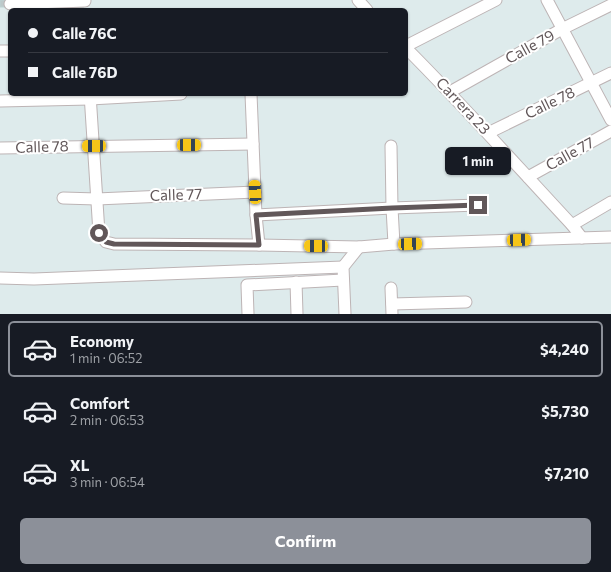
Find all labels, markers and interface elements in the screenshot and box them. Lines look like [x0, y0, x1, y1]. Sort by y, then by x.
text: Calle 76C [52, 24, 117, 42]
street label: Calle 79 [502, 25, 557, 67]
text: Calle 76D [52, 63, 118, 81]
street label: Carrera 23 [433, 73, 495, 137]
street label: Calle 78 [522, 82, 578, 122]
street label: Calle 77 [542, 133, 597, 174]
street label: Calle 78 [15, 136, 69, 156]
car [177, 139, 201, 151]
car [82, 140, 106, 152]
callout: 1 min [445, 147, 511, 175]
text: 1 min [463, 153, 493, 169]
car [248, 180, 262, 204]
street label: Calle 77 [149, 184, 203, 204]
route end [469, 196, 487, 214]
route start [90, 224, 108, 242]
car [507, 234, 531, 246]
car [398, 238, 422, 250]
car [304, 240, 328, 252]
icon: car [22, 331, 58, 367]
text: Economy [70, 332, 134, 350]
text: $4,240 [540, 340, 589, 358]
text: 1 min · 06:52 [70, 350, 142, 366]
icon: car [22, 393, 58, 429]
text: Comfort [70, 394, 130, 412]
text: $5,730 [541, 402, 589, 420]
text: 2 min · 06:53 [70, 412, 144, 428]
icon: car [22, 455, 58, 491]
text: XL [70, 456, 89, 474]
text: $7,210 [544, 464, 589, 482]
text: 3 min · 06:54 [70, 474, 145, 490]
button: Confirm [20, 518, 591, 564]

